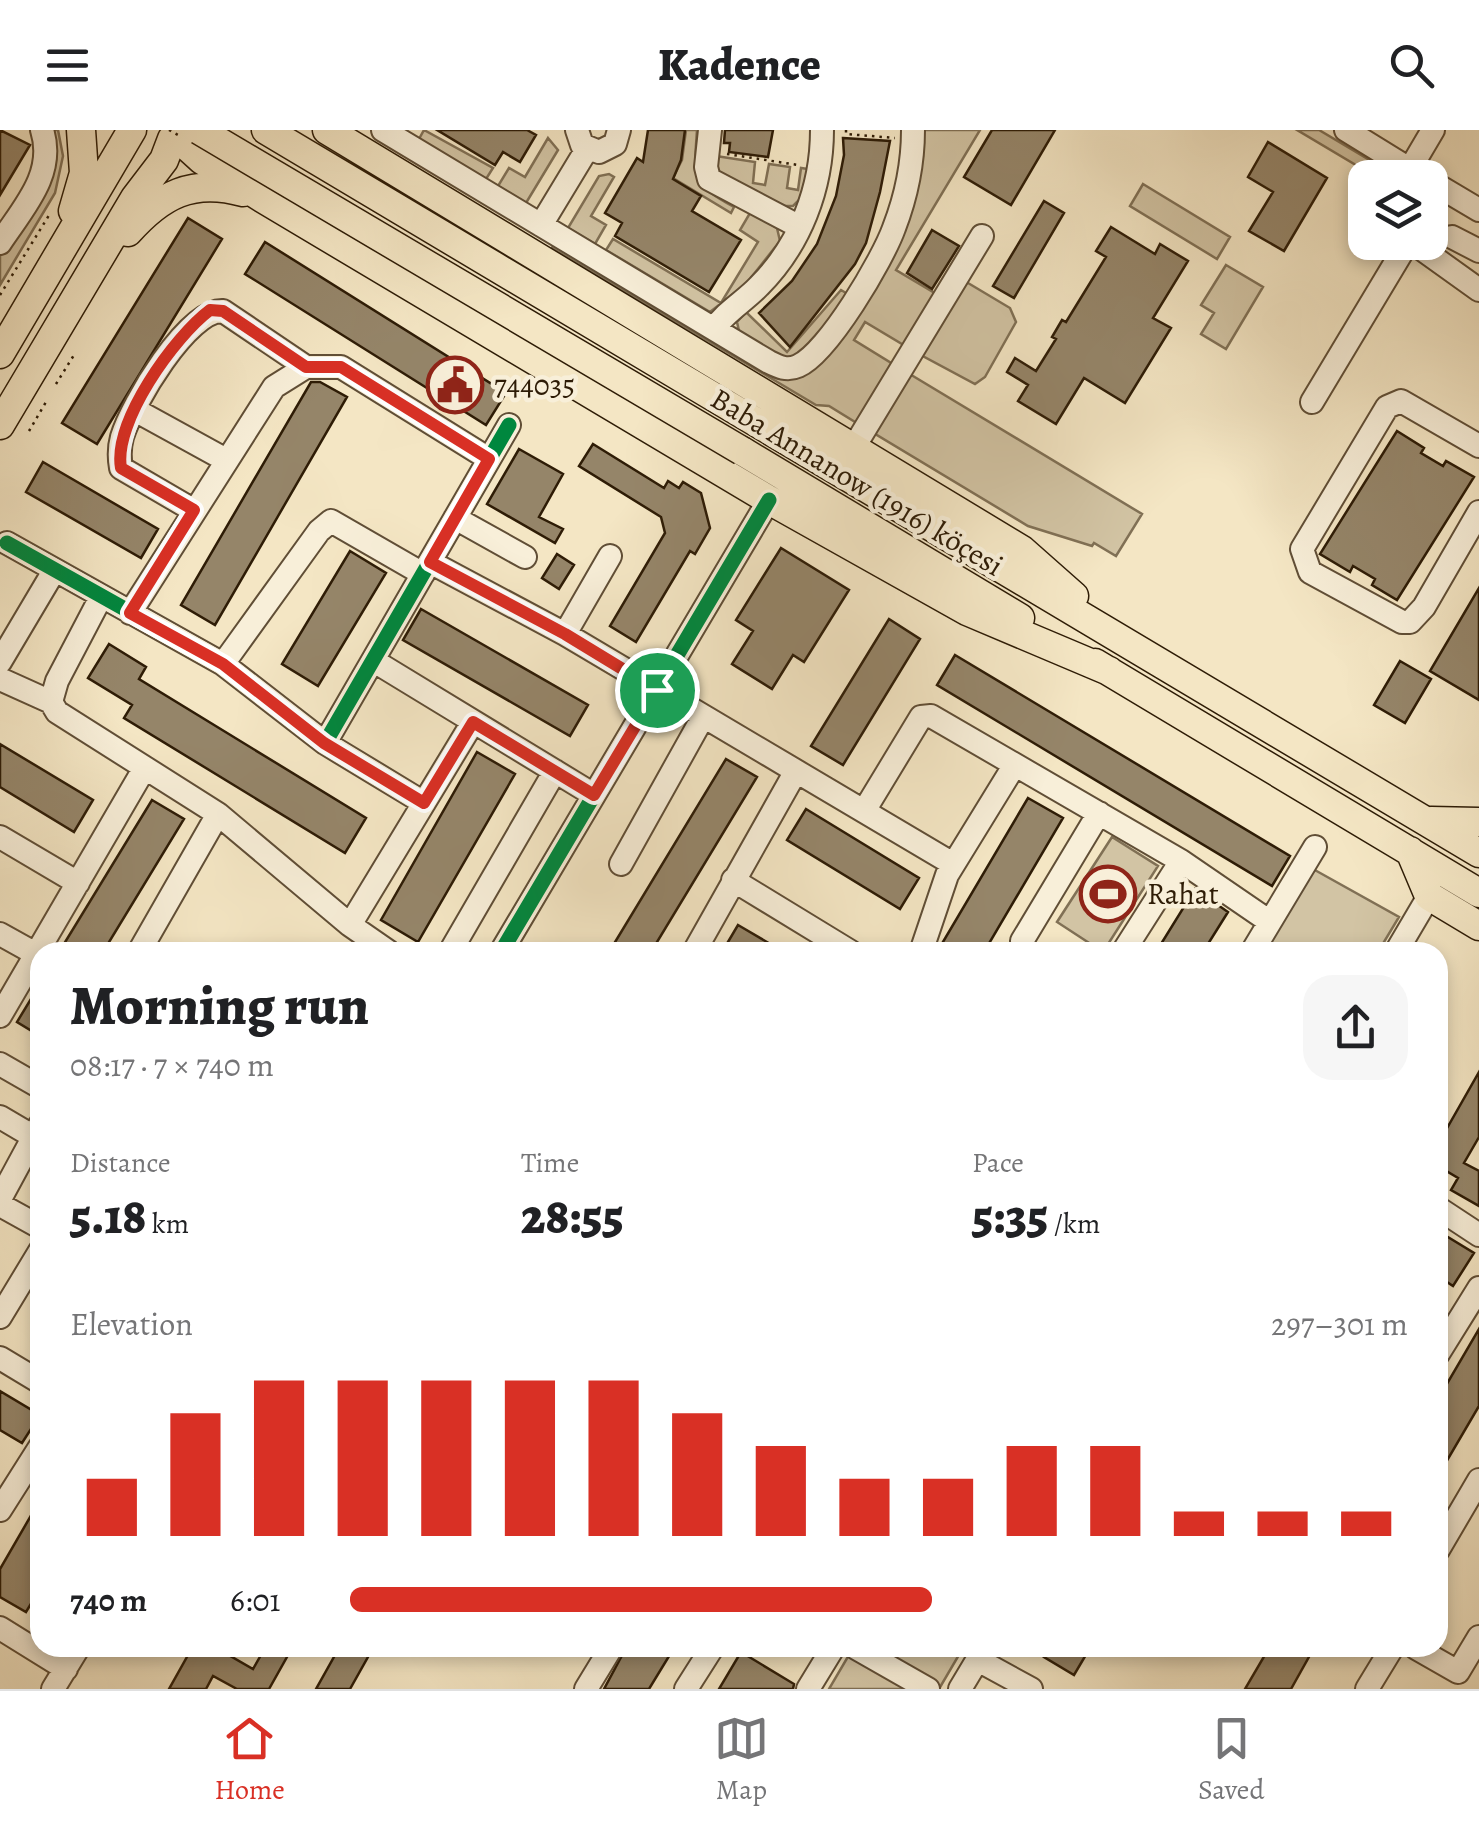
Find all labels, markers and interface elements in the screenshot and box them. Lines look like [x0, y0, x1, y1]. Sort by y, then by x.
text: Kadence [658, 34, 821, 96]
icon: menu [40, 38, 95, 93]
icon: search [1384, 38, 1439, 93]
map controls [1348, 160, 1448, 260]
button: layers [1348, 160, 1448, 260]
public building icon: 744035 [425, 355, 485, 415]
place label: 744035 [494, 365, 575, 405]
street label: Baba Annanow (1916) köçesi [703, 379, 1011, 585]
pin [615, 648, 700, 733]
icon: arrive [630, 663, 685, 718]
sports icon: Rahat [1078, 864, 1138, 924]
place label: Rahat [1147, 874, 1219, 914]
text: Morning run [70, 968, 369, 1043]
button: share [1303, 975, 1408, 1080]
text: 08:17 · 7 × 740 m [70, 1043, 274, 1087]
text: Distance [70, 1144, 170, 1182]
text: Time [521, 1144, 579, 1182]
text: Pace [972, 1144, 1024, 1182]
text: 5.18 [70, 1182, 146, 1250]
text: 28:55 [521, 1182, 624, 1250]
text: 5:35 [972, 1182, 1048, 1250]
text: km [146, 1205, 189, 1243]
text: /km [1048, 1205, 1100, 1243]
text: Elevation [70, 1302, 193, 1346]
text: 297–301 m [1271, 1302, 1408, 1346]
text: 740 m [70, 1578, 147, 1622]
text: 6:01 [230, 1578, 280, 1622]
tab: Home [215, 1711, 285, 1809]
tab: Map [714, 1711, 769, 1809]
tab: Saved [1198, 1711, 1264, 1809]

